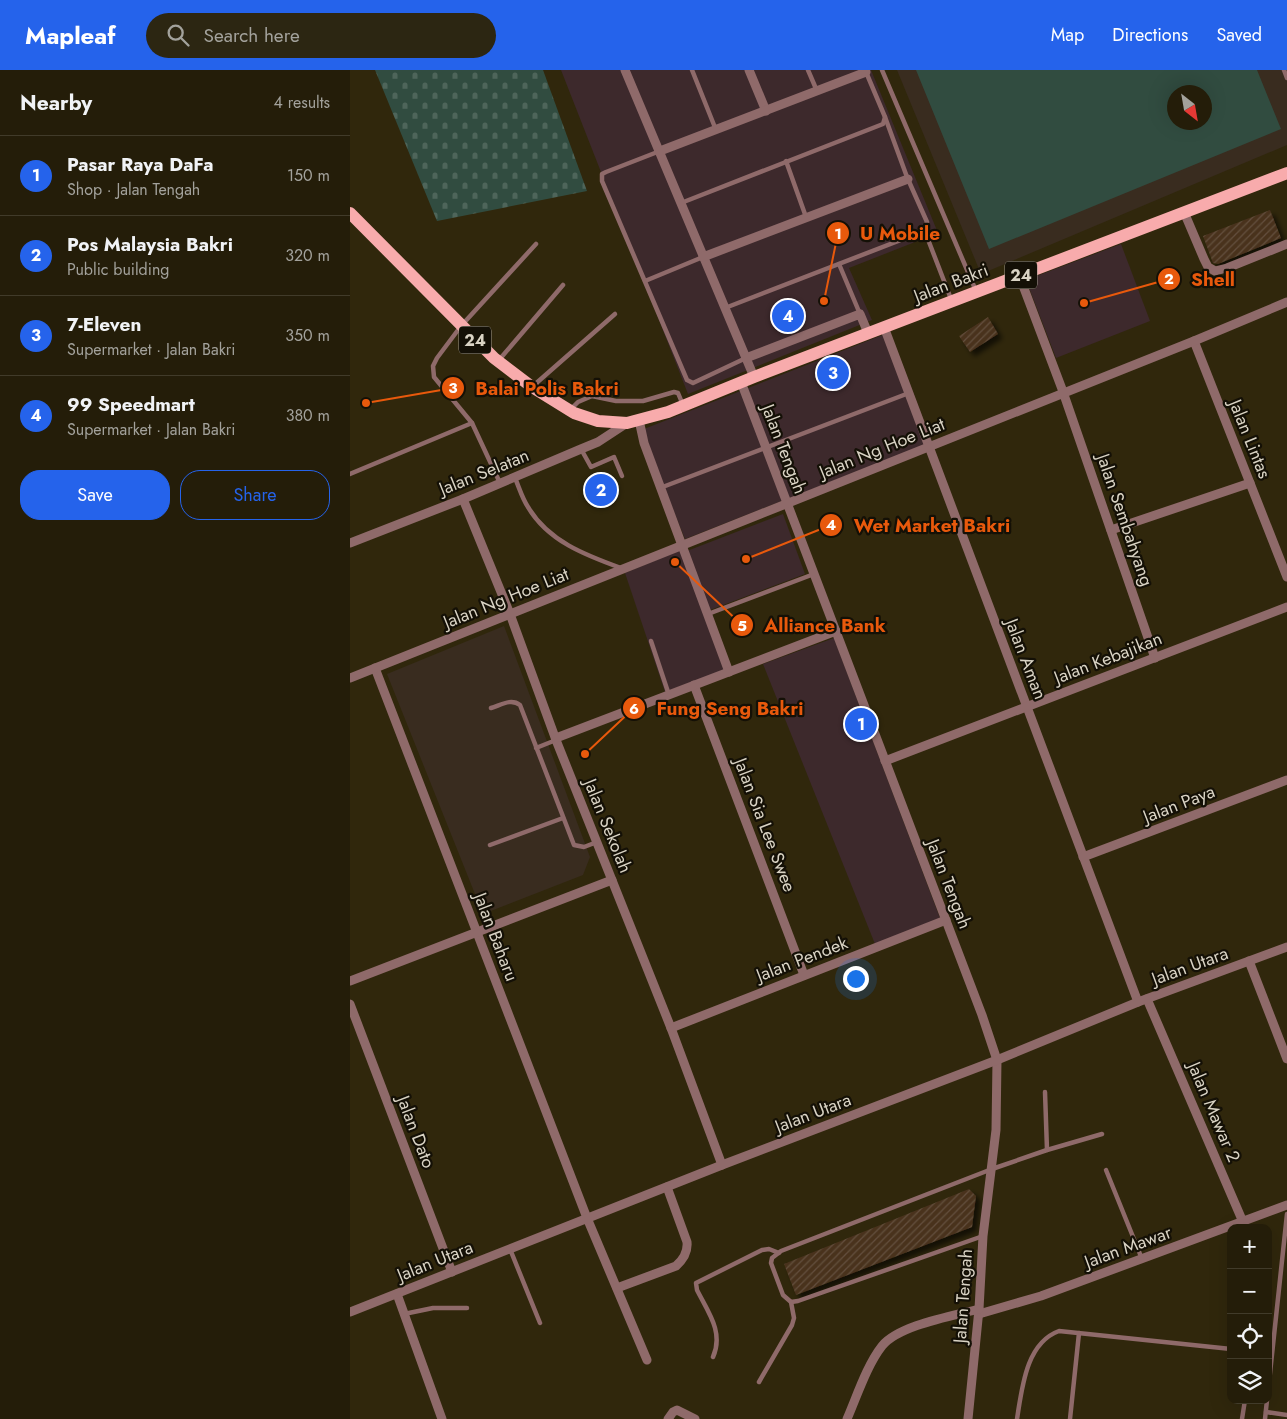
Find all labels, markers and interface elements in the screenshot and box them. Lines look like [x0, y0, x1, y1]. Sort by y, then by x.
search box [146, 13, 496, 58]
text: Mapleaf [25, 18, 116, 53]
icon: search [164, 21, 192, 49]
text: Search here [204, 22, 300, 49]
text: Map [1051, 22, 1084, 48]
text: Directions [1112, 22, 1188, 48]
text: Saved [1216, 22, 1262, 48]
north arrow [1167, 85, 1212, 130]
text: Nearby [20, 88, 92, 118]
text: 4 results [274, 91, 330, 114]
text: Pasar Raya DaFa [67, 151, 214, 178]
text: 1 [32, 164, 40, 187]
text: 150 m [287, 164, 330, 187]
text: Shop · Jalan Tengah [67, 178, 200, 201]
callout: U Mobile [825, 216, 950, 250]
text: U Mobile [860, 220, 940, 247]
text: 1 [834, 223, 842, 245]
text: Pos Malaysia Bakri [67, 231, 233, 258]
text: 2 [31, 244, 41, 267]
text: 320 m [285, 244, 330, 267]
street label: Jalan Bakri [908, 257, 992, 310]
text: Public building [67, 258, 169, 281]
road number: 24 [1005, 262, 1037, 288]
callout: Shell [1156, 262, 1245, 296]
text: Shell [1191, 266, 1235, 293]
text: 2 [1164, 268, 1174, 290]
pin: 4 [772, 297, 804, 335]
text: 7-Eleven [67, 311, 141, 338]
text: 3 [31, 324, 41, 347]
text: 350 m [285, 324, 330, 347]
road number: 24 [459, 326, 491, 354]
text: Supermarket · Jalan Bakri [67, 338, 235, 361]
pin: 3 [817, 354, 849, 392]
callout: Balai Polis Bakri [441, 371, 629, 405]
text: Balai Polis Bakri [475, 375, 619, 402]
text: 3 [448, 377, 458, 399]
text: 99 Speedmart [67, 391, 195, 418]
street label: Jalan Lintas [1222, 394, 1278, 482]
street label: Jalan Tengah [754, 398, 813, 498]
text: 4 [30, 404, 42, 427]
text: 380 m [286, 404, 330, 427]
street label: Jalan Ng Hoe Liat [813, 411, 949, 486]
text: Supermarket · Jalan Bakri [67, 418, 235, 441]
street label: Jalan Selatan [433, 442, 533, 503]
street label: Jalan Sembahyang [1090, 448, 1160, 590]
button: Save [20, 470, 170, 520]
button: Share [180, 470, 330, 520]
pin: 2 [585, 471, 617, 509]
callout: Wet Market Bakri [819, 508, 1020, 542]
text: Wet Market Bakri [854, 512, 1010, 539]
text: 4 [826, 514, 836, 536]
street label: Jalan Ng Hoe Liat [437, 561, 573, 636]
callout: Alliance Bank [729, 608, 895, 642]
text: Alliance Bank [763, 612, 886, 639]
street label: Jalan Aman [998, 613, 1053, 703]
text: 5 [737, 615, 747, 637]
street label: Jalan Kebajikan [1048, 625, 1166, 691]
callout: Fung Seng Bakri [622, 691, 814, 725]
text: Fung Seng Bakri [656, 695, 804, 722]
text: 6 [629, 698, 639, 720]
pin: 1 [845, 705, 877, 743]
street label: Jalan Sia Lee Swee [727, 752, 803, 896]
street label: Jalan Sekolah [577, 773, 639, 877]
street label: Jalan Paya [1137, 778, 1219, 830]
street label: Jalan Tengah [919, 833, 978, 933]
street label: Jalan Baharu [466, 887, 525, 985]
street label: Jalan Pendek [751, 930, 852, 989]
street label: Jalan Utara [1146, 940, 1232, 993]
your location [843, 966, 869, 992]
street label: Jalan Mawar 2 [1180, 1056, 1247, 1166]
street label: Jalan Utara [769, 1087, 855, 1140]
street label: Jalan Dato [390, 1090, 442, 1172]
street label: Jalan Mawar [1079, 1219, 1176, 1275]
map controls [1227, 1224, 1272, 1404]
button: + [1227, 1224, 1272, 1269]
street label: Jalan Utara [391, 1234, 477, 1289]
street label: Jalan Tengah [947, 1248, 979, 1346]
button: − [1227, 1269, 1272, 1314]
button: locate [1227, 1314, 1272, 1359]
button: layers [1227, 1359, 1272, 1404]

